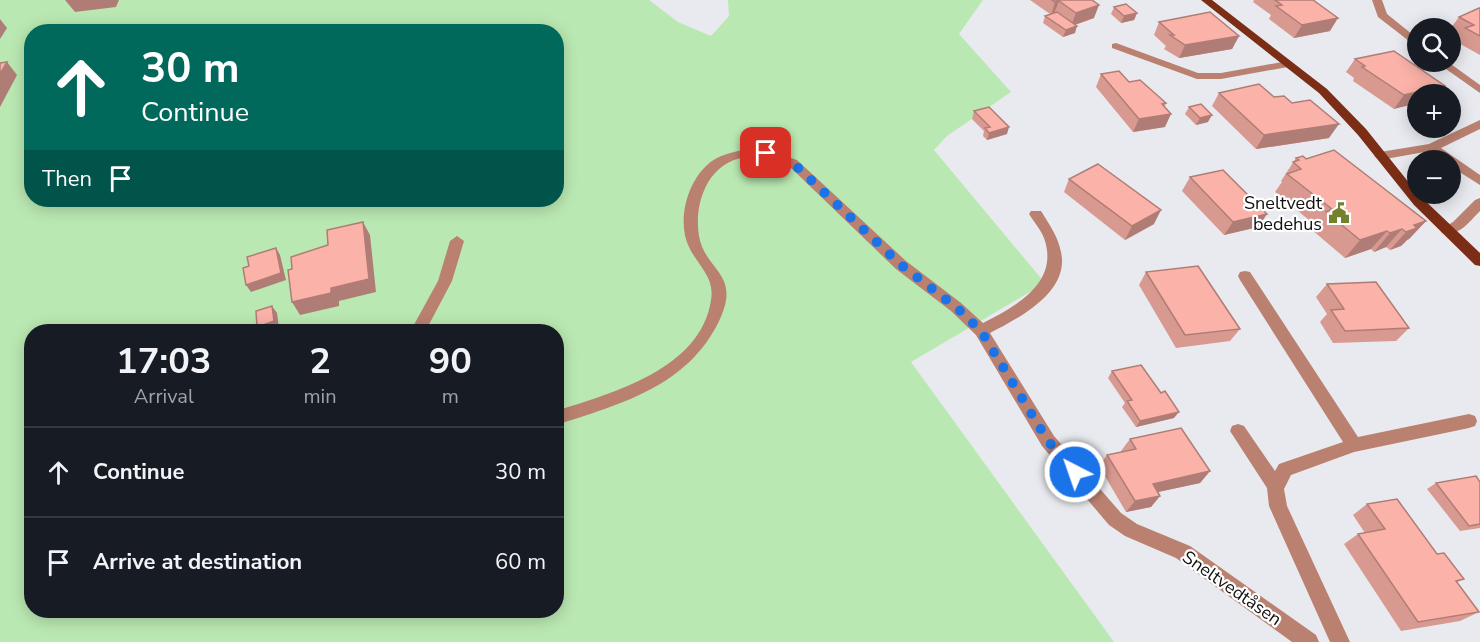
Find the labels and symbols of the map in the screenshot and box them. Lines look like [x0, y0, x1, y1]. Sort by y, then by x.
pin [740, 127, 791, 178]
place label: Sneltvedt bedehus [1244, 191, 1323, 236]
public building icon: Sneltvedt bedehus [1327, 201, 1351, 225]
position arrow [1043, 440, 1107, 504]
street label: Sneltvedtåsen [1178, 545, 1286, 631]

